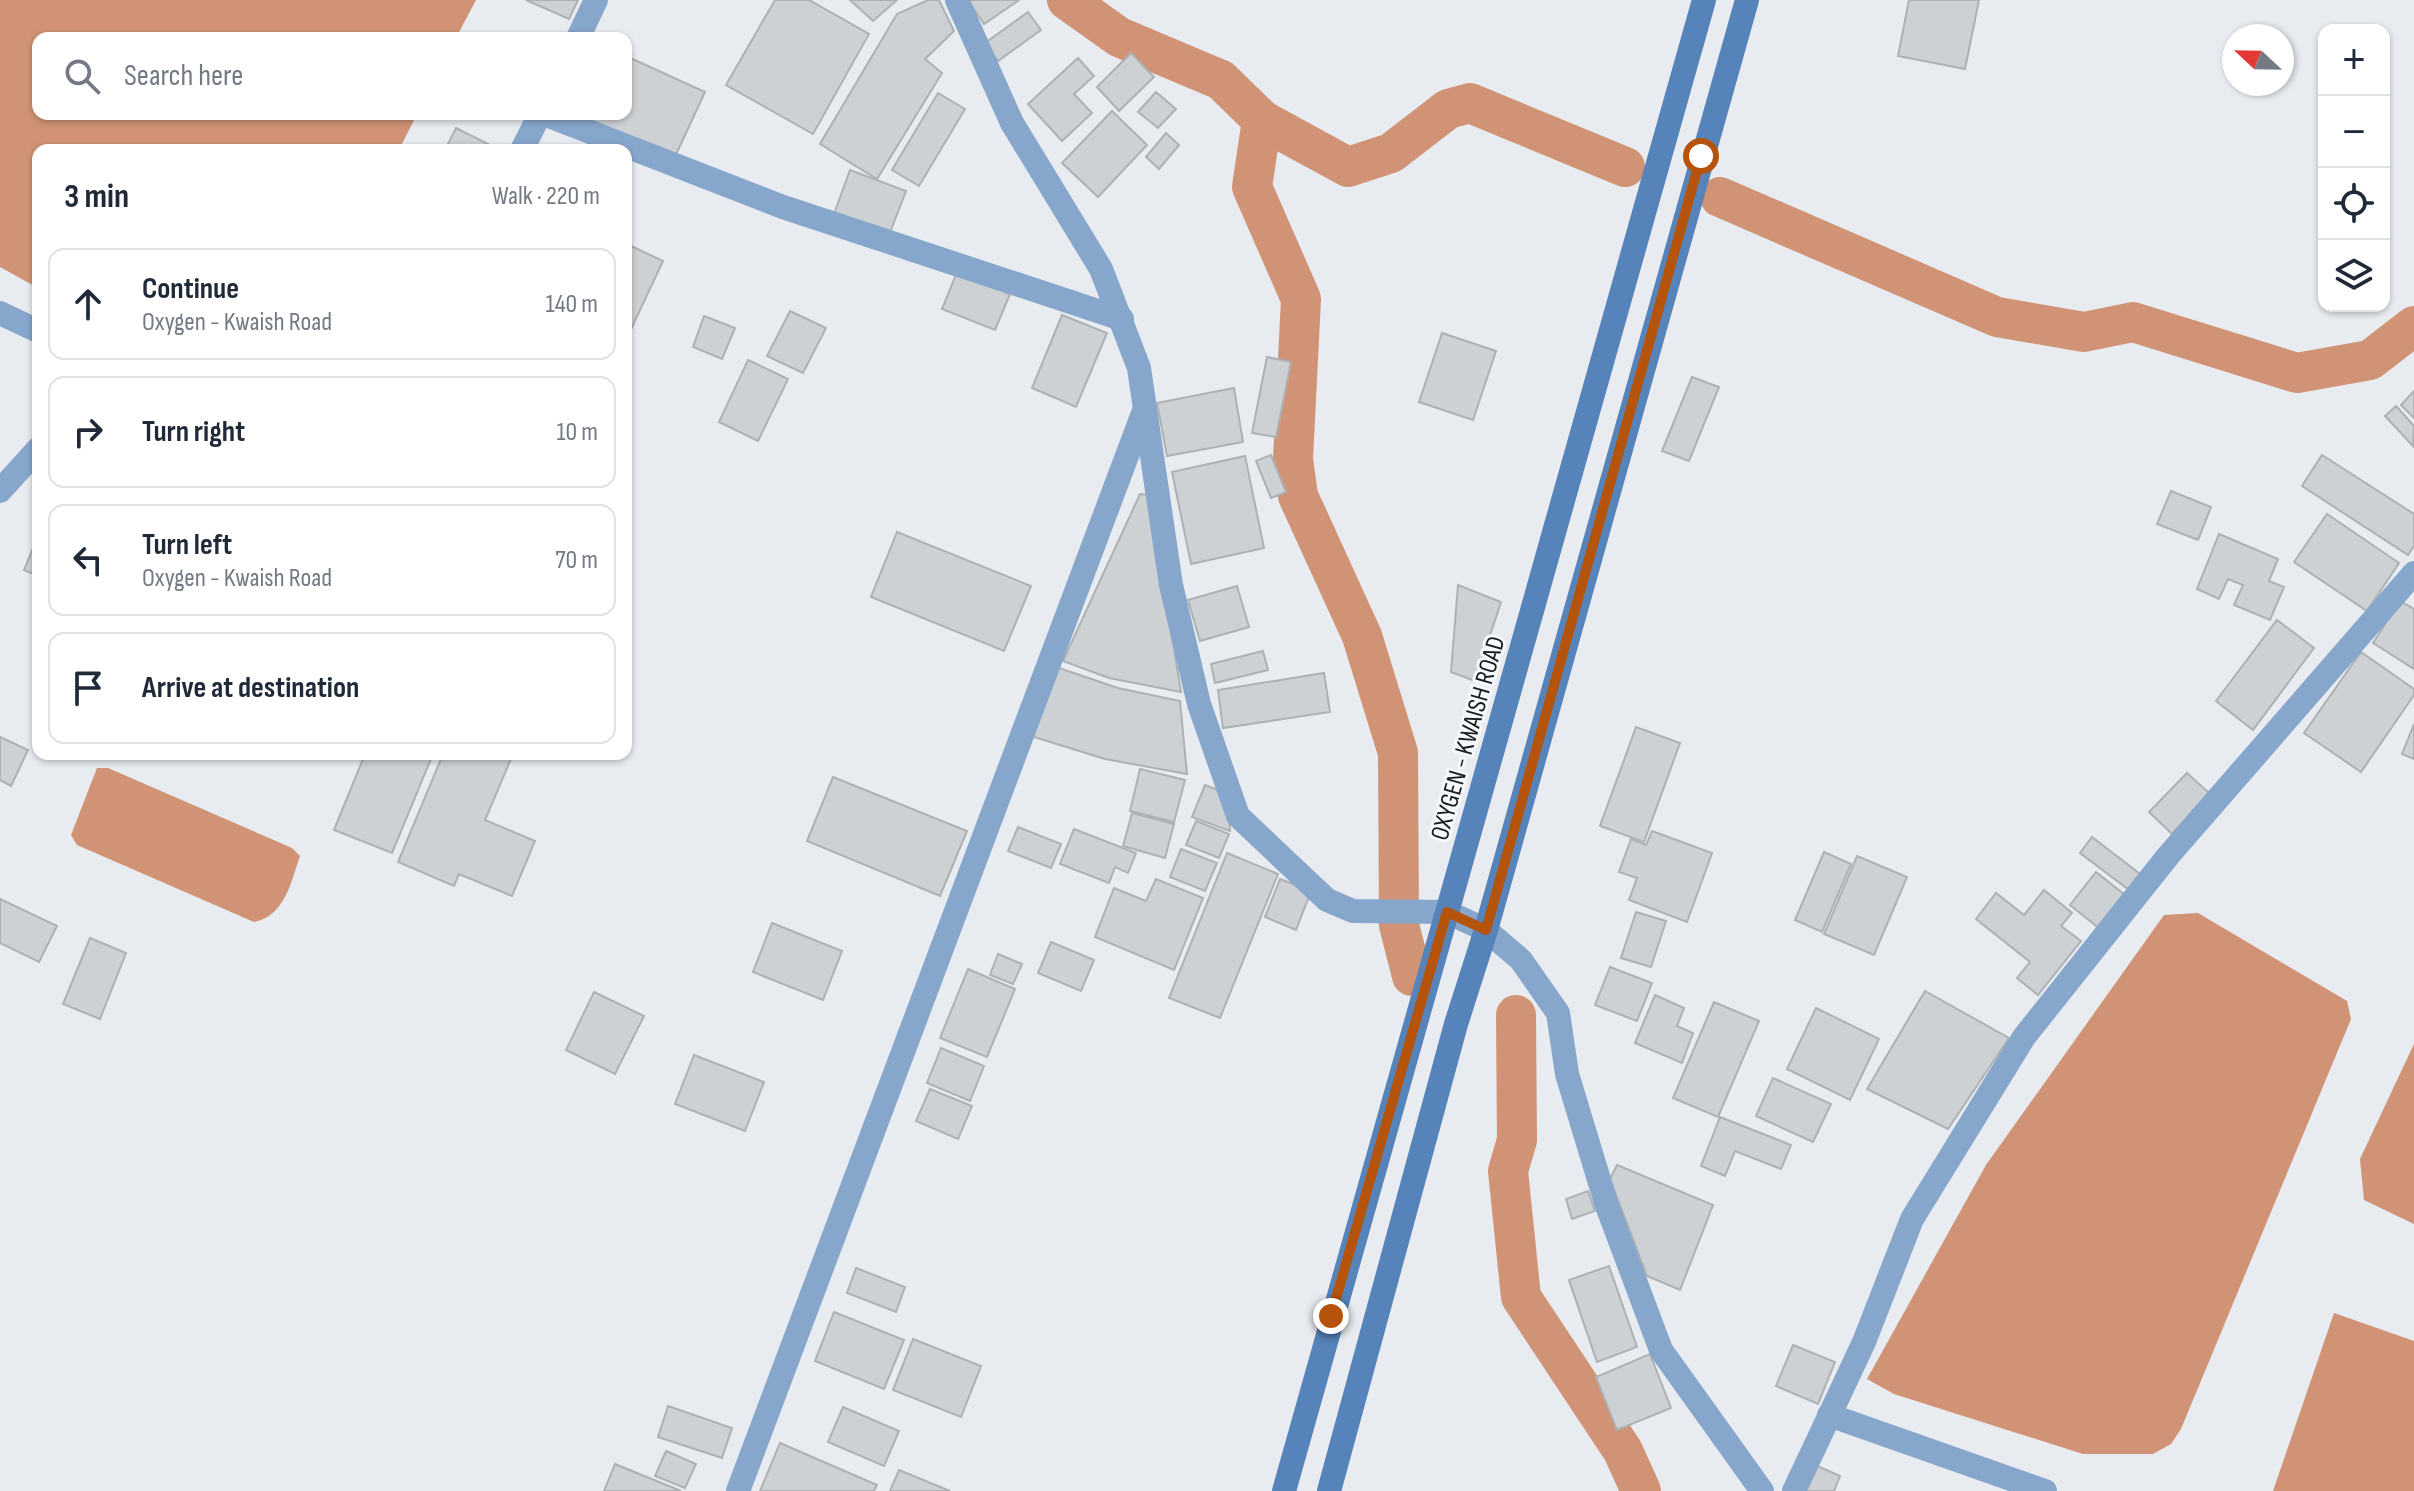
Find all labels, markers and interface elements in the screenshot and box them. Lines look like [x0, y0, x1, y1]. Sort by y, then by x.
north arrow [2222, 24, 2294, 96]
map controls [2318, 24, 2390, 312]
button: + [2318, 24, 2390, 96]
search box [32, 32, 632, 120]
icon: search [60, 54, 104, 98]
text: Search here [124, 58, 243, 94]
button: − [2318, 96, 2390, 168]
route start [1683, 138, 1719, 174]
button: locate [2318, 168, 2390, 240]
text: 3 min [64, 176, 129, 217]
text: Walk · 220 m [492, 181, 600, 212]
button: layers [2318, 240, 2390, 312]
text: Continue [142, 271, 239, 307]
icon: ahead [66, 282, 110, 326]
text: 140 m [546, 289, 598, 320]
text: Oxygen - Kwaish Road [142, 307, 332, 338]
icon: right [66, 410, 110, 454]
text: Turn right [142, 414, 245, 450]
text: 10 m [556, 417, 598, 448]
text: Turn left [142, 527, 232, 563]
icon: left [66, 538, 110, 582]
text: 70 m [555, 545, 598, 576]
text: Oxygen - Kwaish Road [142, 563, 332, 594]
street label: OXYGEN - KWAISH ROAD [1425, 633, 1512, 844]
icon: arrive [66, 666, 110, 710]
text: Arrive at destination [142, 670, 359, 706]
route end [1313, 1298, 1349, 1334]

